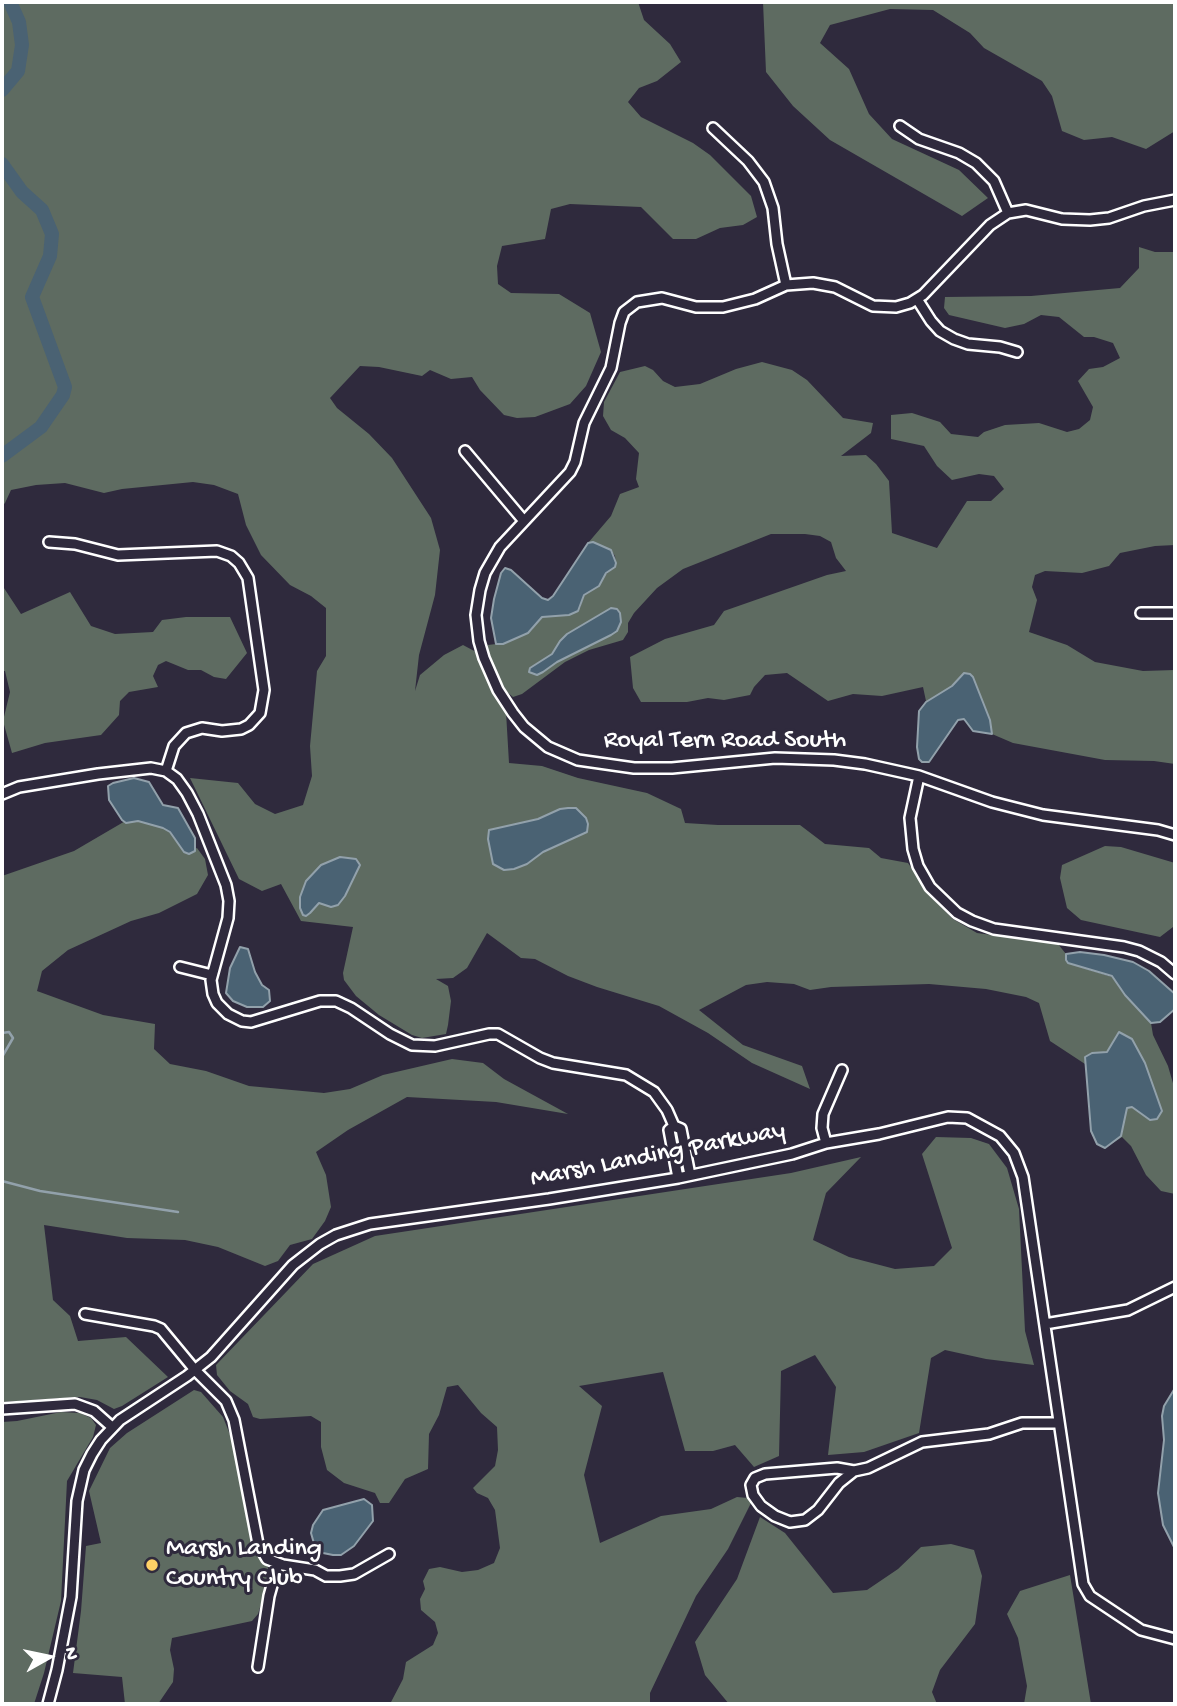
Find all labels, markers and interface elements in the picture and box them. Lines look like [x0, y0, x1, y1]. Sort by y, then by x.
street label: Royal Tern Road South [604, 726, 846, 758]
street label: Marsh Landing Parkway [528, 1116, 788, 1196]
place label: Marsh Landing Country Club [166, 1534, 322, 1596]
marker: Marsh Landing Country Club [144, 1557, 160, 1573]
north arrow [14, 1622, 84, 1692]
text: N [58, 1646, 83, 1662]

